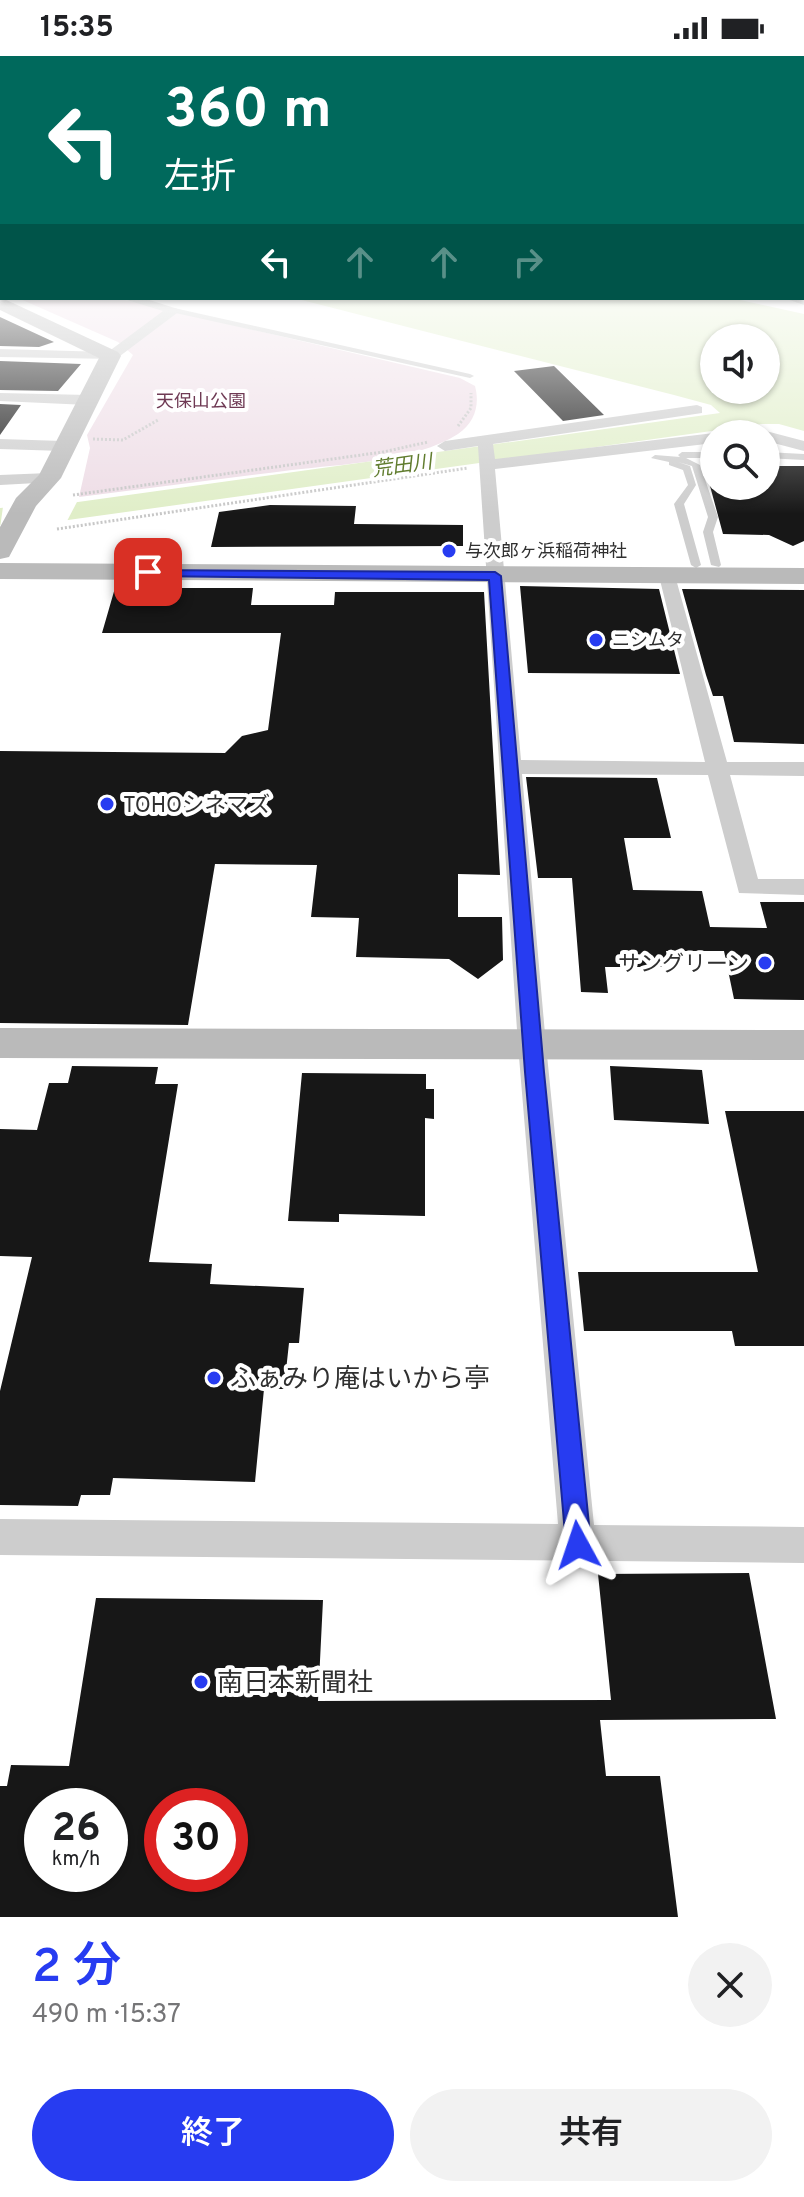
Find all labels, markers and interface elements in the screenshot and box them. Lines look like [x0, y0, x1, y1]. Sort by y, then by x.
text: 15:35 [40, 10, 114, 47]
text: 360 m [164, 77, 332, 147]
icon: left [32, 88, 136, 192]
text: 左折 [164, 156, 236, 202]
icon: left [254, 240, 298, 284]
icon: ahead [338, 240, 382, 284]
icon: ahead [422, 240, 466, 284]
icon: right [506, 240, 550, 284]
map controls [700, 324, 780, 500]
button: sound [700, 324, 780, 404]
park label: 天保山公園 [156, 391, 246, 414]
button: search [700, 420, 780, 500]
water label: 荒田川 [371, 450, 436, 484]
pin [114, 538, 182, 606]
place label: 与次郎ヶ浜稲荷神社 [465, 541, 627, 564]
marker: 与次郎ヶ浜稲荷神社 [440, 542, 458, 560]
icon: arrive [126, 550, 170, 594]
place label: ニシムタ [612, 630, 684, 653]
marker: ニシムタ [587, 631, 605, 649]
place label: TOHOシネマズ [123, 793, 270, 820]
marker: TOHOシネマズ [98, 795, 116, 813]
place label: サングリーン [618, 952, 749, 979]
marker: サングリーン [756, 954, 774, 972]
place label: ふぁみり庵はいから亭 [230, 1364, 490, 1397]
marker: ふぁみり庵はいから亭 [205, 1369, 223, 1387]
position arrow [536, 1503, 620, 1587]
place label: 南日本新聞社 [217, 1668, 373, 1701]
marker: 南日本新聞社 [192, 1673, 210, 1691]
speed limit sign: 30 [144, 1788, 248, 1892]
text: 26 [51, 1805, 101, 1855]
text: km/h [52, 1847, 100, 1873]
text: 2 分 [32, 1939, 121, 1999]
button: close [688, 1943, 772, 2027]
text: 490 m · 15:37 [32, 1999, 181, 2032]
button: 終了 [32, 2089, 394, 2181]
button: 共有 [410, 2089, 772, 2181]

